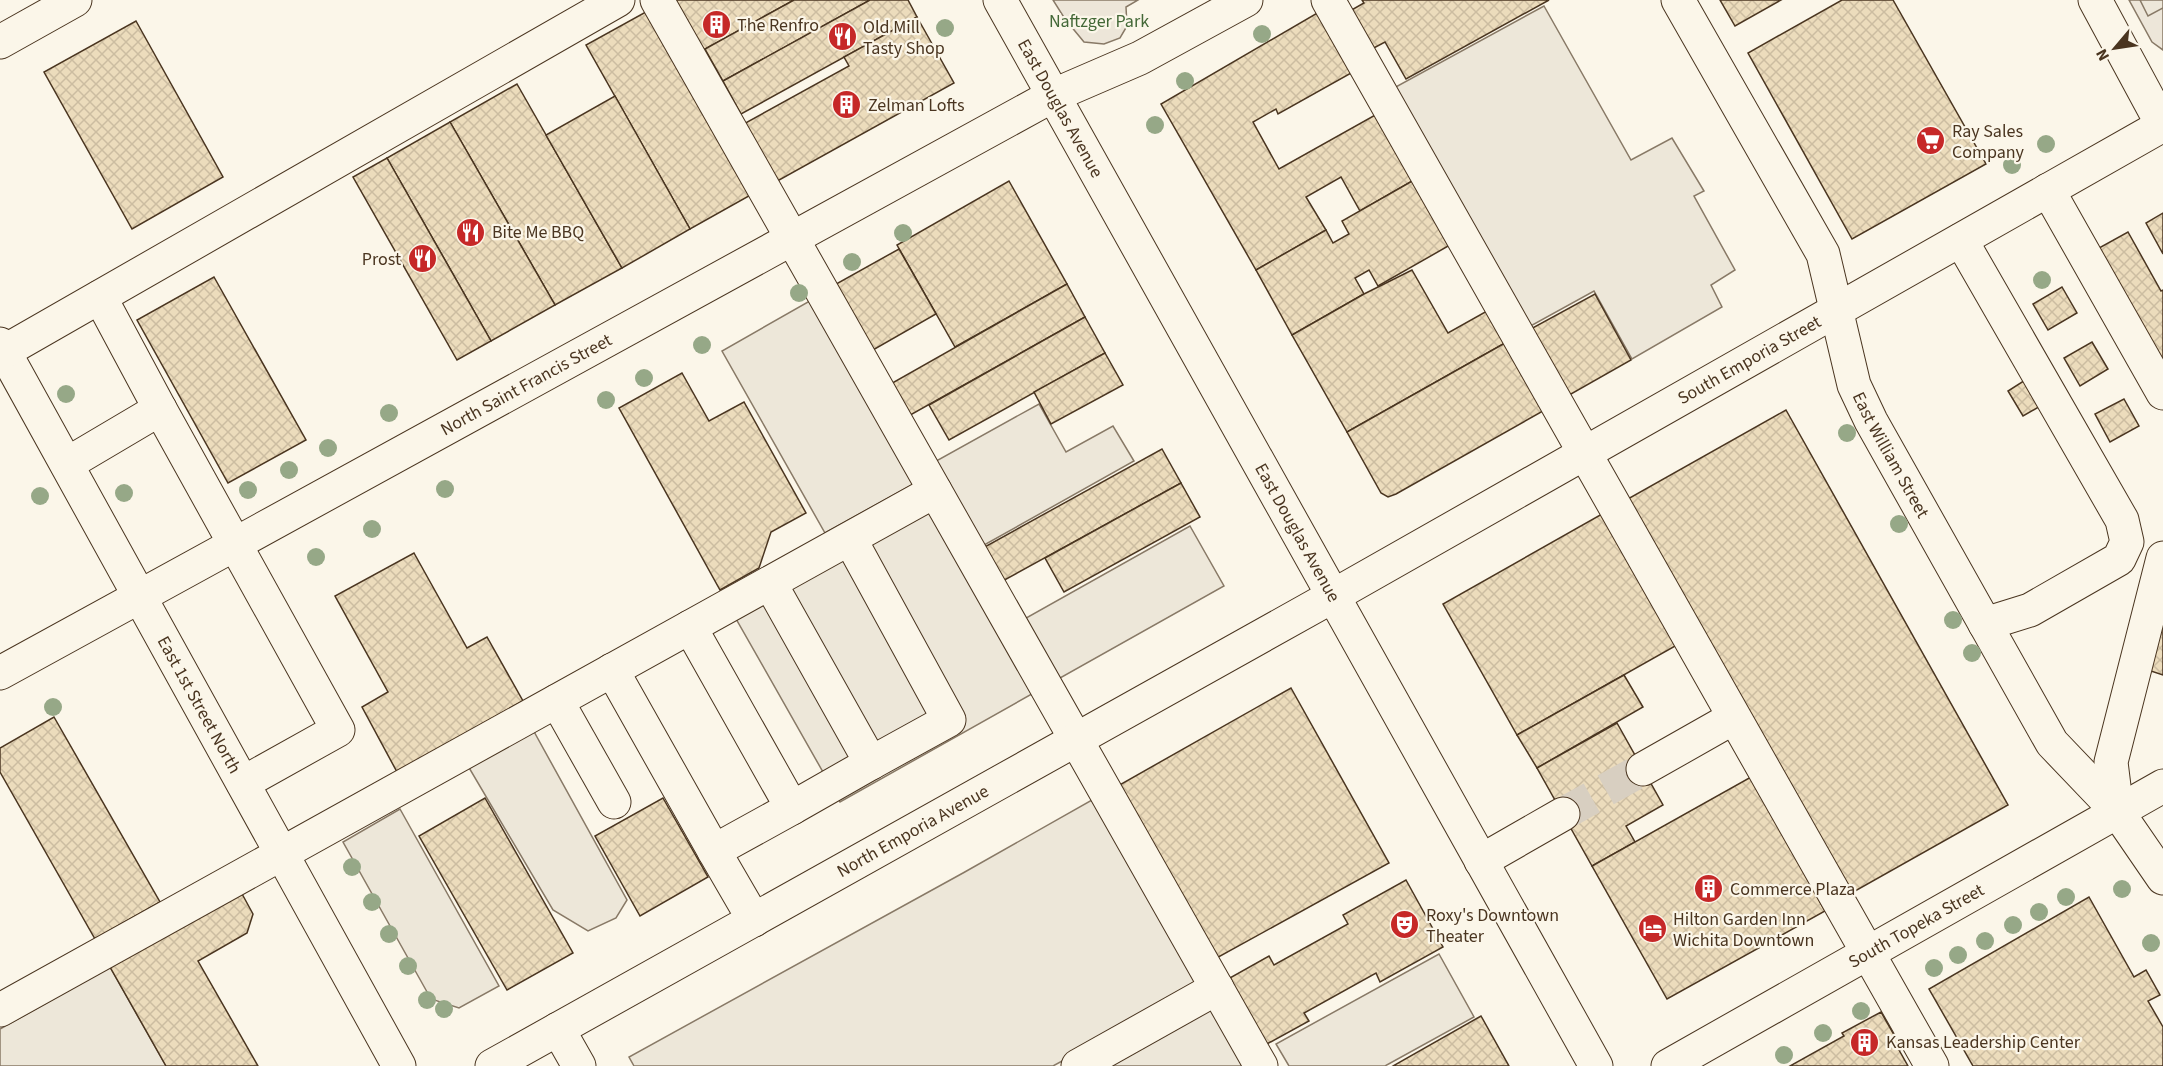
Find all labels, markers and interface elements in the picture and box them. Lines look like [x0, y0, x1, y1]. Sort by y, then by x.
building icon: The Renfro [700, 9, 732, 41]
park label: Naftzger Park [1049, 9, 1149, 34]
place label: The Renfro [737, 13, 819, 38]
place label: Old Mill Tasty Shop [863, 15, 945, 61]
north arrow [2085, 18, 2145, 78]
restaurant icon: Old Mill Tasty Shop [826, 21, 858, 53]
street label: East Douglas Avenue [1012, 34, 1109, 182]
text: N [2091, 45, 2115, 65]
building icon: Zelman Lofts [831, 89, 863, 121]
place label: Zelman Lofts [868, 93, 965, 118]
place label: Ray Sales Company [1952, 119, 2025, 165]
supermarket icon: Ray Sales Company [1915, 125, 1947, 157]
restaurant icon: Bite Me BBQ [455, 216, 487, 248]
place label: Bite Me BBQ [492, 220, 584, 245]
restaurant icon: Prost [406, 243, 438, 275]
place label: Prost [362, 247, 401, 272]
street label: South Emporia Street [1673, 309, 1826, 411]
street label: North Saint Francis Street [436, 327, 616, 442]
street label: East William Street [1846, 388, 1935, 522]
street label: East Douglas Avenue [1249, 458, 1347, 606]
street label: East 1st Street North [151, 631, 247, 778]
street label: North Emporia Avenue [832, 778, 993, 883]
building icon: Commerce Plaza [1693, 873, 1725, 905]
place label: Commerce Plaza [1730, 877, 1855, 902]
street label: South Topeka Street [1844, 877, 1989, 974]
place label: Roxy's Downtown Theater [1426, 903, 1559, 949]
place label: Hilton Garden Inn Wichita Downtown [1673, 907, 1814, 953]
theatre icon: Roxy's Downtown Theater [1389, 909, 1421, 941]
hotel icon: Hilton Garden Inn Wichita Downtown [1636, 913, 1668, 945]
building icon: Kansas Leadership Center [1849, 1026, 1881, 1058]
place label: Kansas Leadership Center [1886, 1030, 2081, 1055]

